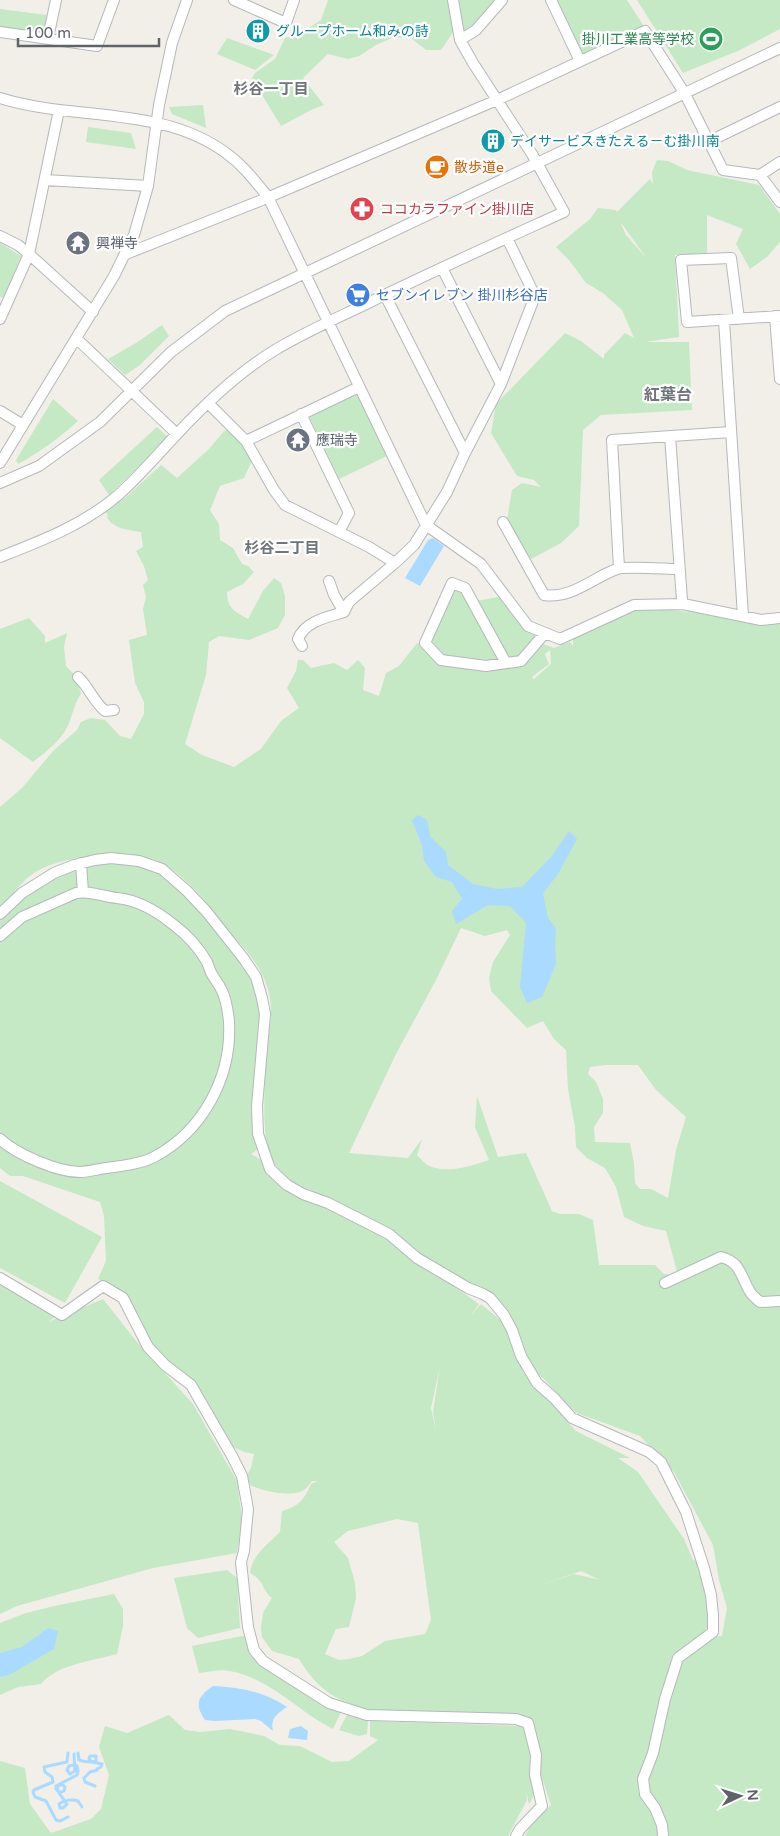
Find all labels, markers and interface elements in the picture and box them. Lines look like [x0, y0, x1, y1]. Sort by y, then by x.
scale bar [18, 15, 159, 47]
building icon: グループホーム和みの詩 [245, 18, 271, 44]
place label: グループホーム和みの詩 [276, 23, 429, 40]
text: 100 m [25, 24, 71, 42]
sports icon: 掛川工業高等学校 [698, 26, 724, 52]
place label: 掛川工業高等学校 [582, 31, 694, 48]
district label: 杉谷一丁目 [233, 80, 309, 98]
building icon: デイサービスきたえる－む掛川南 [480, 128, 506, 154]
place label: デイサービスきたえる－む掛川南 [510, 133, 720, 150]
cafe icon: 散歩道e [424, 154, 450, 180]
place label: 散歩道e [454, 159, 504, 176]
pharmacy icon: ココカラファイン掛川店 [349, 196, 375, 222]
place label: ココカラファイン掛川店 [380, 201, 534, 218]
temple icon: 興禅寺 [65, 230, 91, 256]
place label: 興禅寺 [96, 235, 138, 252]
supermarket icon: セブンイレブン 掛川杉谷店 [345, 282, 371, 308]
place label: セブンイレブン 掛川杉谷店 [376, 287, 548, 304]
district label: 紅葉台 [644, 385, 692, 405]
temple icon: 應瑞寺 [285, 427, 311, 453]
place label: 應瑞寺 [316, 432, 358, 449]
district label: 杉谷二丁目 [244, 539, 320, 557]
north arrow [715, 1771, 765, 1821]
text: N [744, 1789, 761, 1801]

